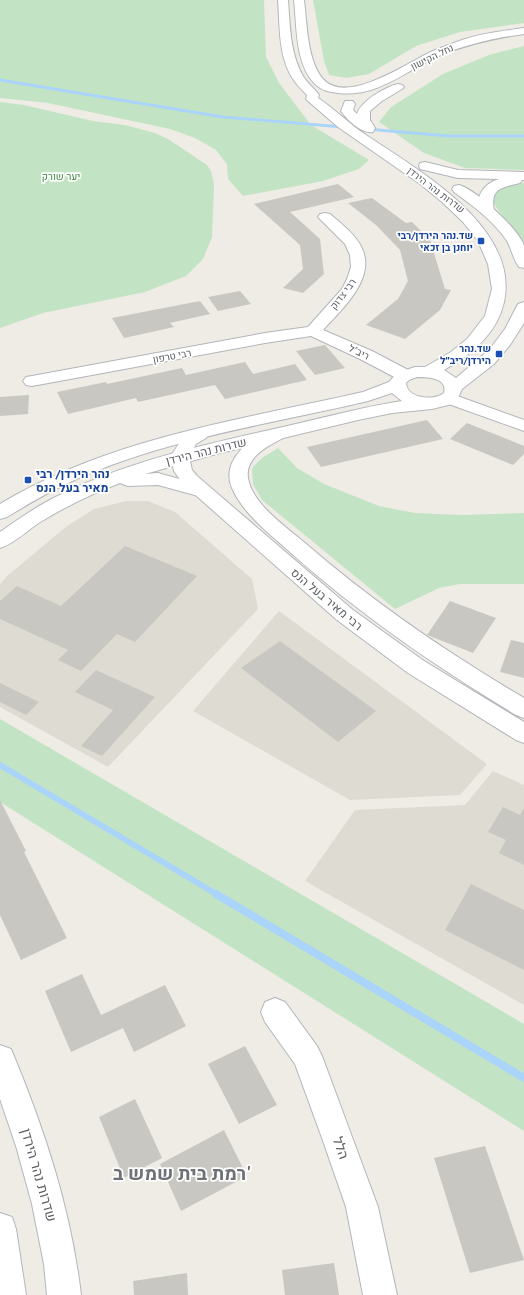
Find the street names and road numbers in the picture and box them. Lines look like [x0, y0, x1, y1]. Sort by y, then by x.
street label: נחל הקישון [408, 41, 456, 73]
street label: שדרות נהר הירדן [405, 164, 467, 216]
street label: רבי צדוק [327, 276, 359, 312]
street label: ריב"ל [346, 341, 372, 363]
street label: רבי טרפון [152, 346, 192, 366]
street label: שדרות נהר הירדן [164, 434, 248, 468]
street label: רבי מאיר בעל הנס [288, 565, 366, 633]
street label: שדרות נהר הירדן [17, 1126, 61, 1224]
street label: הלל [329, 1134, 353, 1162]

